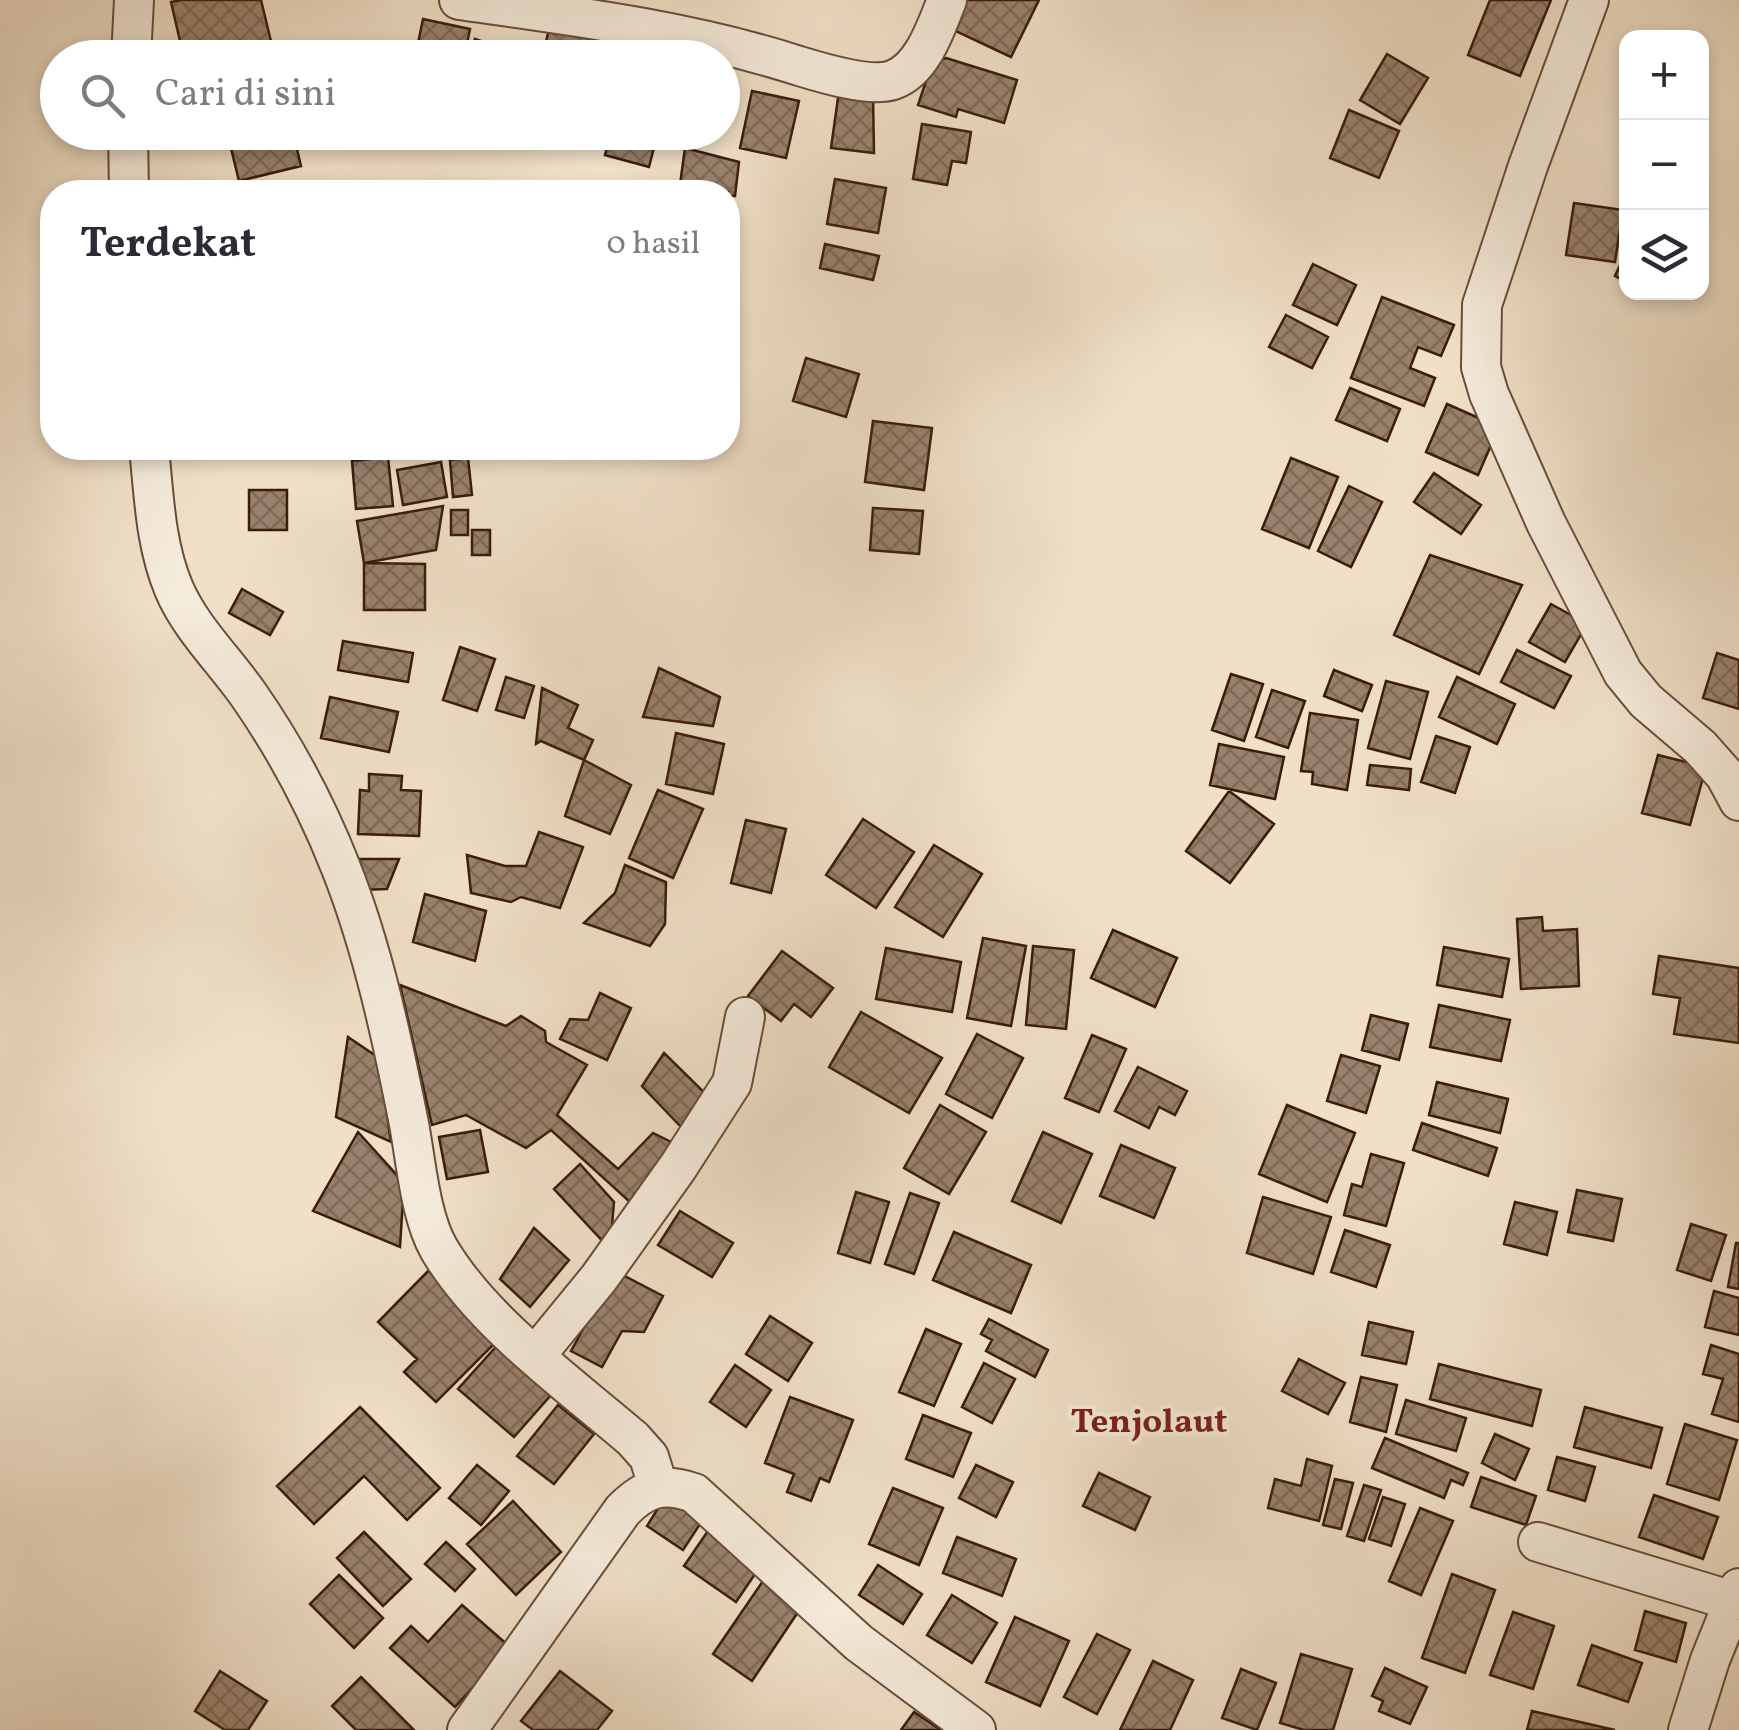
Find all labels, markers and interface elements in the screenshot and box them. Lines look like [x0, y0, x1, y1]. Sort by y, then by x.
map controls [1619, 30, 1709, 300]
button: + [1619, 30, 1709, 120]
search box [40, 40, 740, 150]
icon: search [75, 68, 130, 123]
text: Cari di sini [155, 69, 336, 122]
button: − [1619, 120, 1709, 210]
button: layers [1619, 210, 1709, 300]
text: Terdekat [80, 216, 256, 275]
text: 0 hasil [606, 223, 700, 267]
district label: Tenjolaut [1071, 1399, 1227, 1447]

